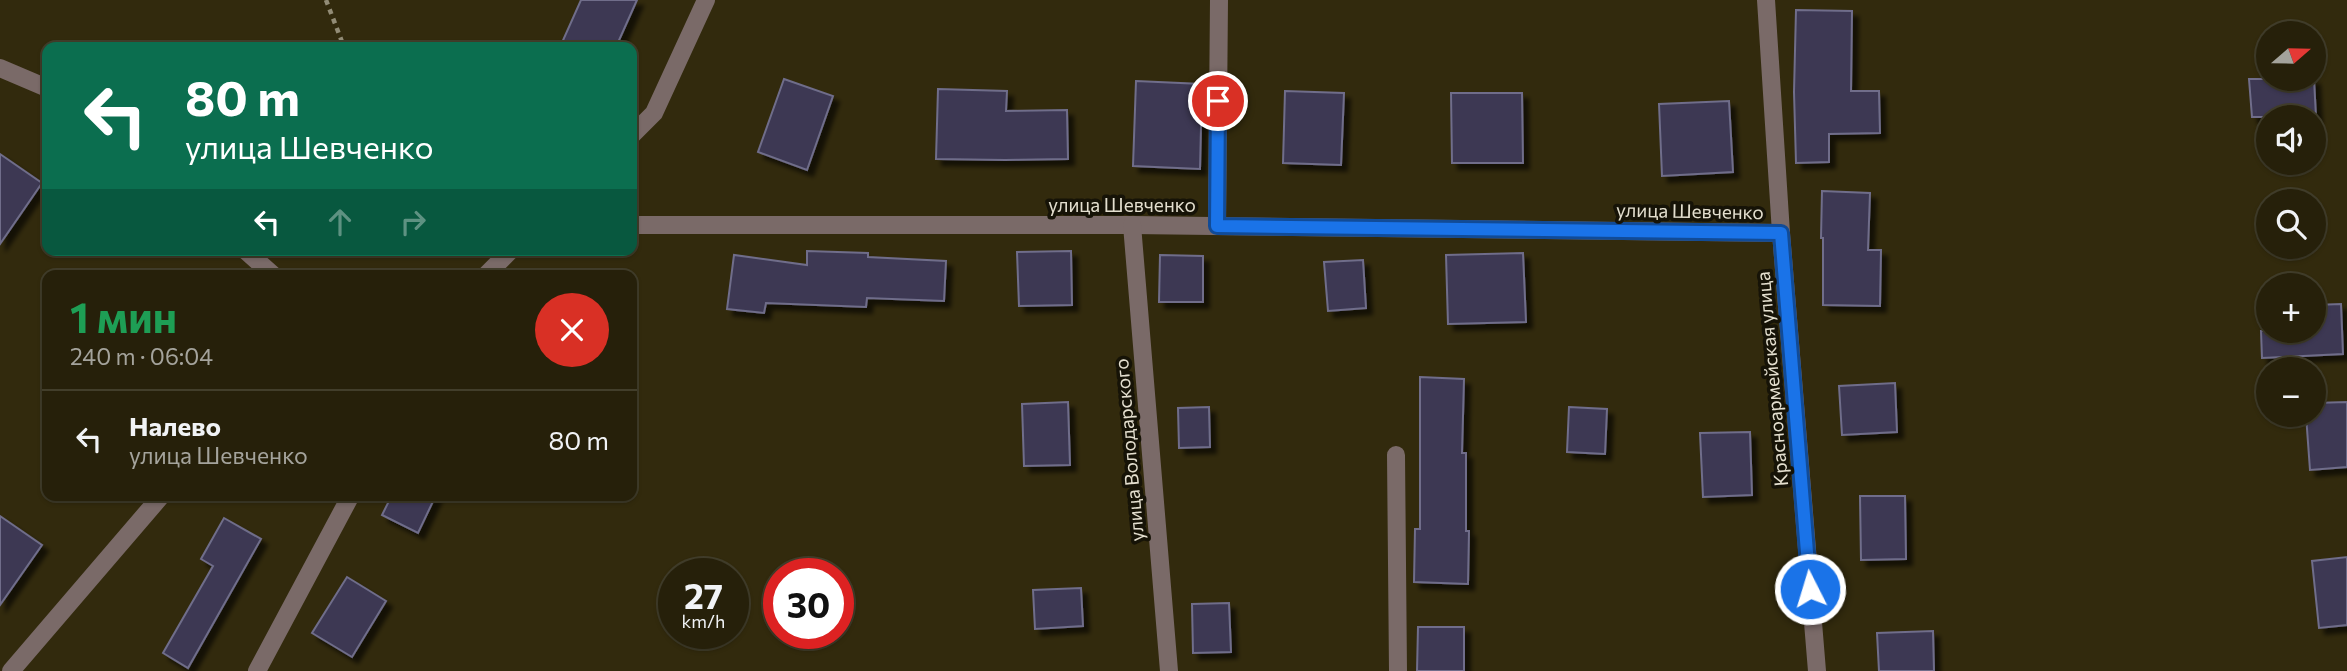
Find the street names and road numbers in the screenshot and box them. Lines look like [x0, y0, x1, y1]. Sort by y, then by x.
street label: улица Шевченко [1048, 193, 1196, 216]
street label: улица Шевченко [1616, 198, 1764, 223]
street label: Красноармейская улица [1751, 271, 1792, 487]
street label: улица Володарского [1109, 358, 1148, 542]

